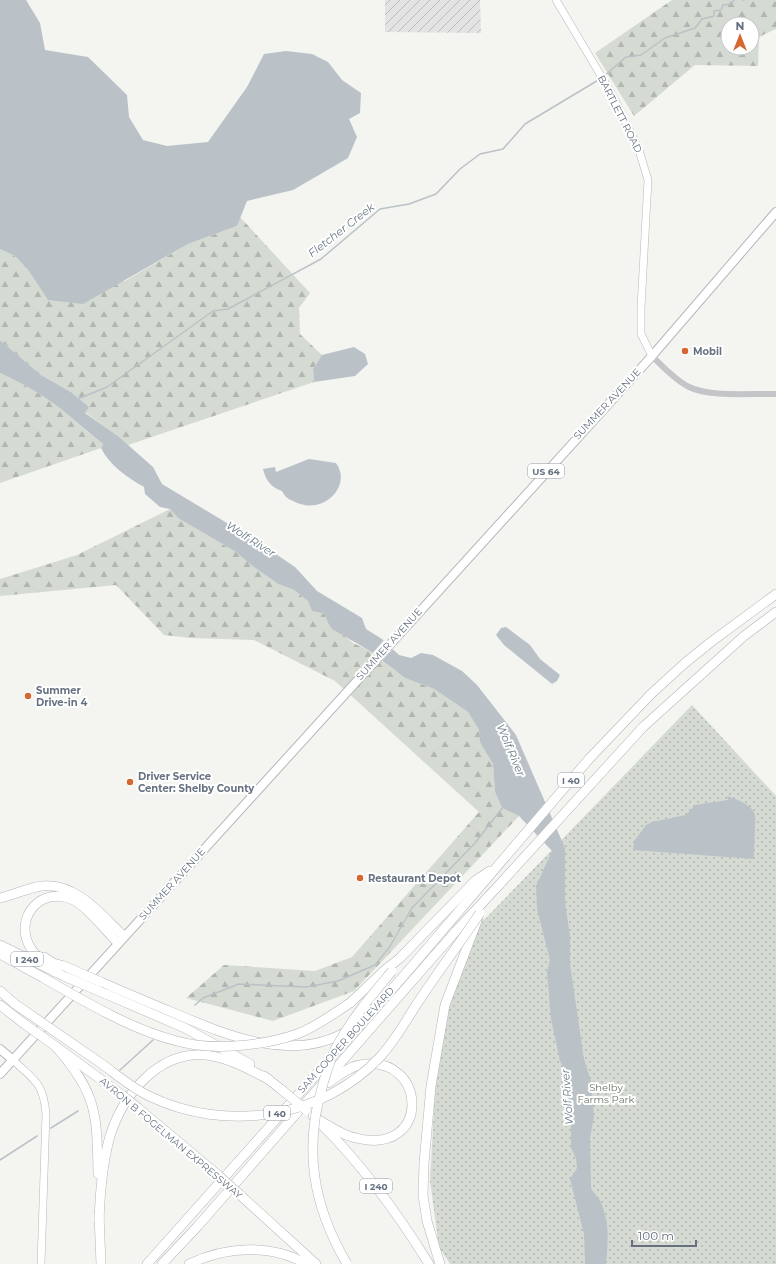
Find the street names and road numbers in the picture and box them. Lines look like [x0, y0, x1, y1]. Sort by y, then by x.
street label: BARTLETT ROAD [595, 73, 645, 155]
street label: SUMMER AVENUE [571, 365, 644, 442]
road number: US 64 [528, 464, 564, 478]
street label: SUMMER AVENUE [353, 605, 425, 683]
road number: I 40 [558, 773, 584, 787]
street label: SUMMER AVENUE [136, 845, 208, 923]
road number: I 240 [11, 952, 43, 966]
street label: SAM COOPER BOULEVARD [295, 984, 397, 1096]
street label: AVRON B FOGELMAN EXPRESSWAY [97, 1074, 246, 1202]
road number: I 40 [264, 1106, 290, 1120]
road number: I 240 [360, 1179, 392, 1193]

